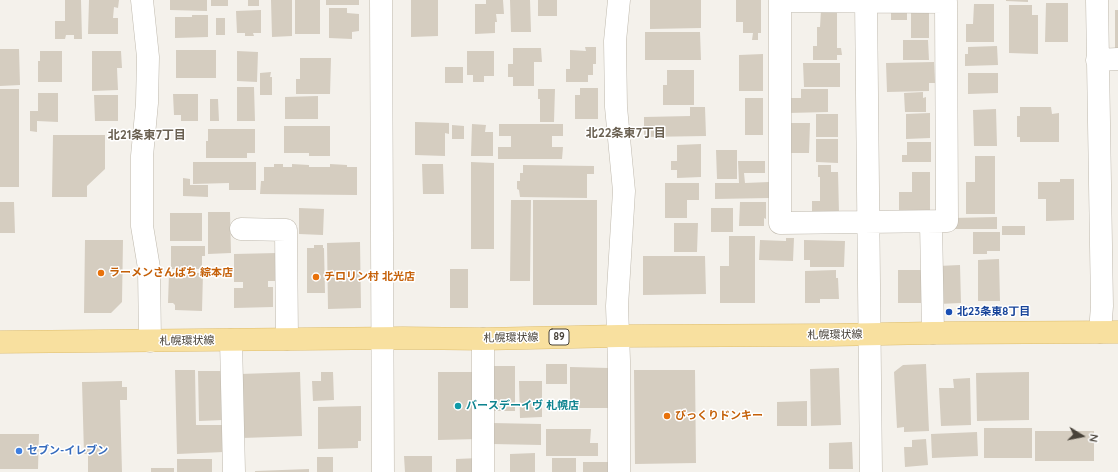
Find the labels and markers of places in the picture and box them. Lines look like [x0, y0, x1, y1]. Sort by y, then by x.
place label: ラーメンさんぱち 綜本店 [109, 266, 233, 280]
marker: ラーメンさんぱち 綜本店 [96, 268, 106, 278]
place label: チロリン村 北光店 [324, 270, 415, 284]
marker: チロリン村 北光店 [311, 272, 321, 282]
place label: 北23条東8丁目 [957, 305, 1030, 319]
marker: 北23条東8丁目 [944, 307, 954, 317]
place label: バースデーイヴ 札幌店 [466, 399, 579, 413]
marker: バースデーイヴ 札幌店 [453, 401, 463, 411]
place label: びっくりドンキー [675, 409, 763, 423]
marker: びっくりドンキー [662, 411, 672, 421]
place label: セブン-イレブン [27, 444, 108, 458]
marker: セブン-イレブン [14, 446, 24, 456]

